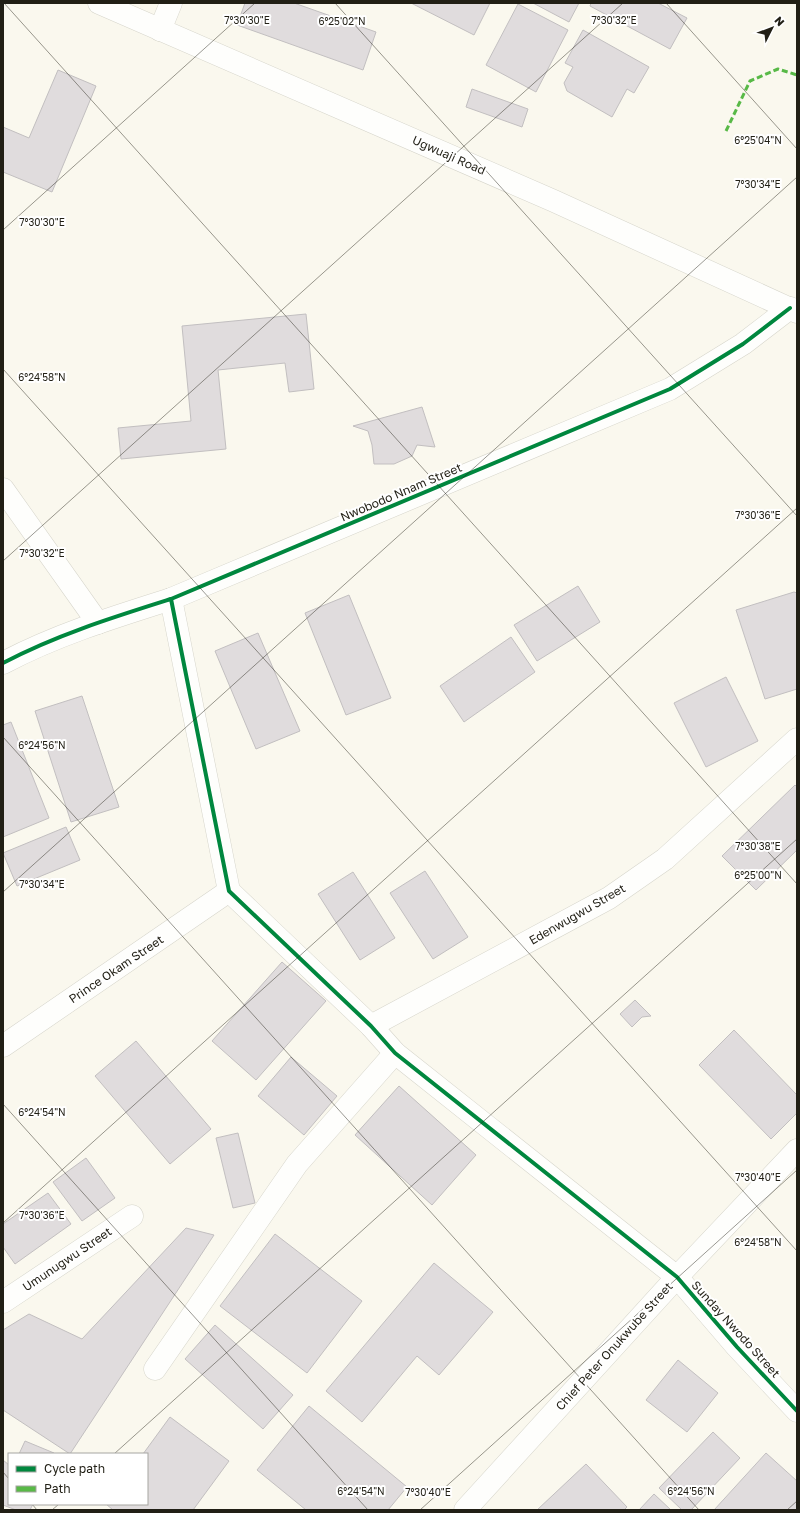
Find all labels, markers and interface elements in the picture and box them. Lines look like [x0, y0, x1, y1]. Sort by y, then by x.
north arrow [752, 8, 792, 48]
text: 7°30'30"E [224, 14, 270, 26]
text: 7°30'32"E [591, 14, 637, 26]
text: N [772, 14, 787, 28]
text: 6°25'02"N [318, 15, 366, 27]
street label: Ugwuaji Road [410, 132, 488, 178]
text: 6°25'04"N [734, 134, 782, 146]
text: 7°30'34"E [735, 178, 781, 190]
text: 7°30'30"E [19, 216, 65, 228]
text: 6°24'58"N [18, 371, 66, 383]
street label: Nwobodo Nnam Street [338, 460, 464, 524]
text: 7°30'36"E [735, 509, 781, 521]
text: 7°30'32"E [19, 547, 65, 559]
text: 6°24'56"N [18, 739, 66, 751]
text: 7°30'38"E [735, 840, 781, 852]
text: 6°25'00"N [734, 869, 782, 881]
text: 7°30'34"E [19, 878, 65, 890]
street label: Edenwugwu Street [526, 880, 628, 948]
street label: Prince Okam Street [66, 932, 166, 1006]
text: 6°24'54"N [18, 1106, 66, 1118]
text: 7°30'40"E [735, 1171, 781, 1183]
text: 7°30'36"E [19, 1209, 65, 1221]
street label: Umunugwu Street [20, 1224, 115, 1294]
text: 6°24'58"N [734, 1236, 782, 1248]
street label: Sunday Nwodo Street [689, 1278, 784, 1381]
street label: Chief Peter Onukwube Street [552, 1279, 676, 1413]
legend [8, 1453, 148, 1505]
text: Cycle path [44, 1461, 105, 1476]
text: Path [44, 1481, 71, 1496]
text: 6°24'54"N [337, 1485, 385, 1497]
text: 6°24'56"N [667, 1485, 715, 1497]
text: 7°30'40"E [405, 1486, 451, 1498]

